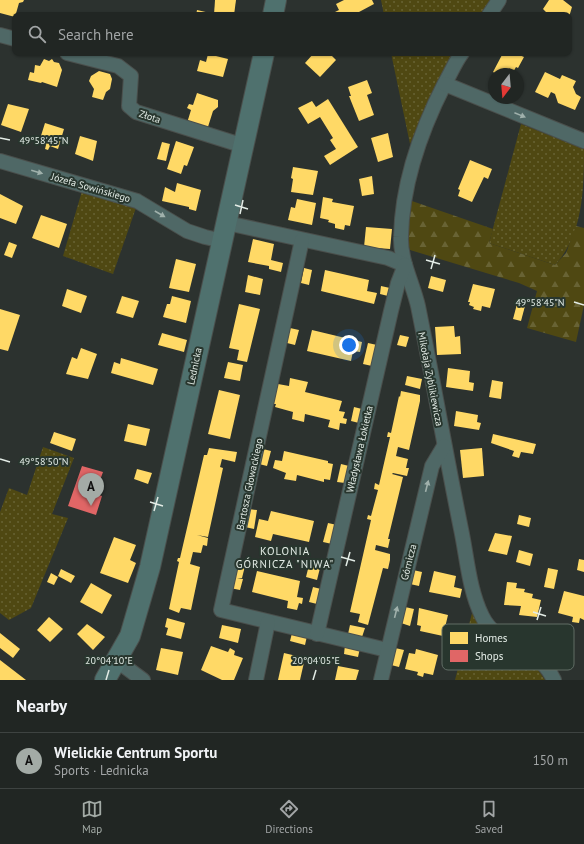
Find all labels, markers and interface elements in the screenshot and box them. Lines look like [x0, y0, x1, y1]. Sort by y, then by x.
search box [12, 12, 572, 56]
icon: search [26, 23, 48, 45]
text: Search here [58, 25, 134, 44]
north arrow [488, 68, 524, 104]
street label: Złota [137, 107, 162, 126]
one-way arrow [514, 112, 526, 118]
text: 49°58'45"N [19, 134, 69, 147]
one-way arrow [32, 169, 44, 175]
street label: Józefa Sowińskiego [49, 170, 132, 205]
one-way arrow [154, 211, 165, 218]
text: 49°58'45"N [515, 296, 565, 309]
street label: Mikołaja Zyblikiewicza [415, 331, 446, 427]
your location [339, 335, 359, 355]
street label: Lednicka [184, 346, 205, 386]
street label: Władysława Łokietka [343, 404, 376, 494]
street label: Bartosza Głowackiego [233, 437, 266, 531]
text: 49°58'50"N [19, 455, 69, 468]
pin: A [78, 473, 104, 506]
one-way arrow [424, 480, 430, 492]
street label: Górnicza [398, 543, 419, 582]
district label: KOLONIA GÓRNICZA "NIWA" [236, 544, 334, 571]
one-way arrow [393, 606, 399, 618]
legend [442, 624, 574, 670]
text: Homes [475, 631, 508, 645]
text: Shops [475, 649, 504, 663]
text: 20°04'10"E [85, 654, 133, 667]
text: 20°04'05"E [292, 654, 340, 667]
text: Nearby [16, 695, 67, 717]
text: Wielickie Centrum Sportu [54, 743, 217, 762]
text: A [25, 752, 33, 769]
text: 150 m [533, 752, 568, 769]
text: Sports · Lednicka [54, 762, 149, 779]
tab: Map [81, 798, 103, 836]
tab: Directions [265, 798, 313, 836]
tab: Saved [475, 798, 503, 836]

